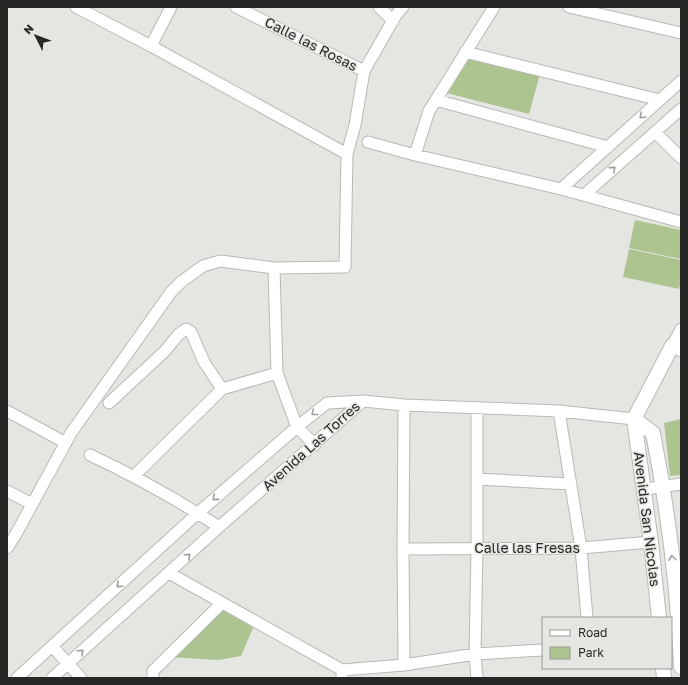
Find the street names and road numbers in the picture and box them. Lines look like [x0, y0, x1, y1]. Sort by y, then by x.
street label: Calle las Rosas [262, 13, 360, 74]
street label: Avenida Las Torres [258, 397, 363, 494]
street label: Avenida San Nicolas [631, 450, 664, 587]
street label: Calle las Fresas [474, 539, 580, 556]

